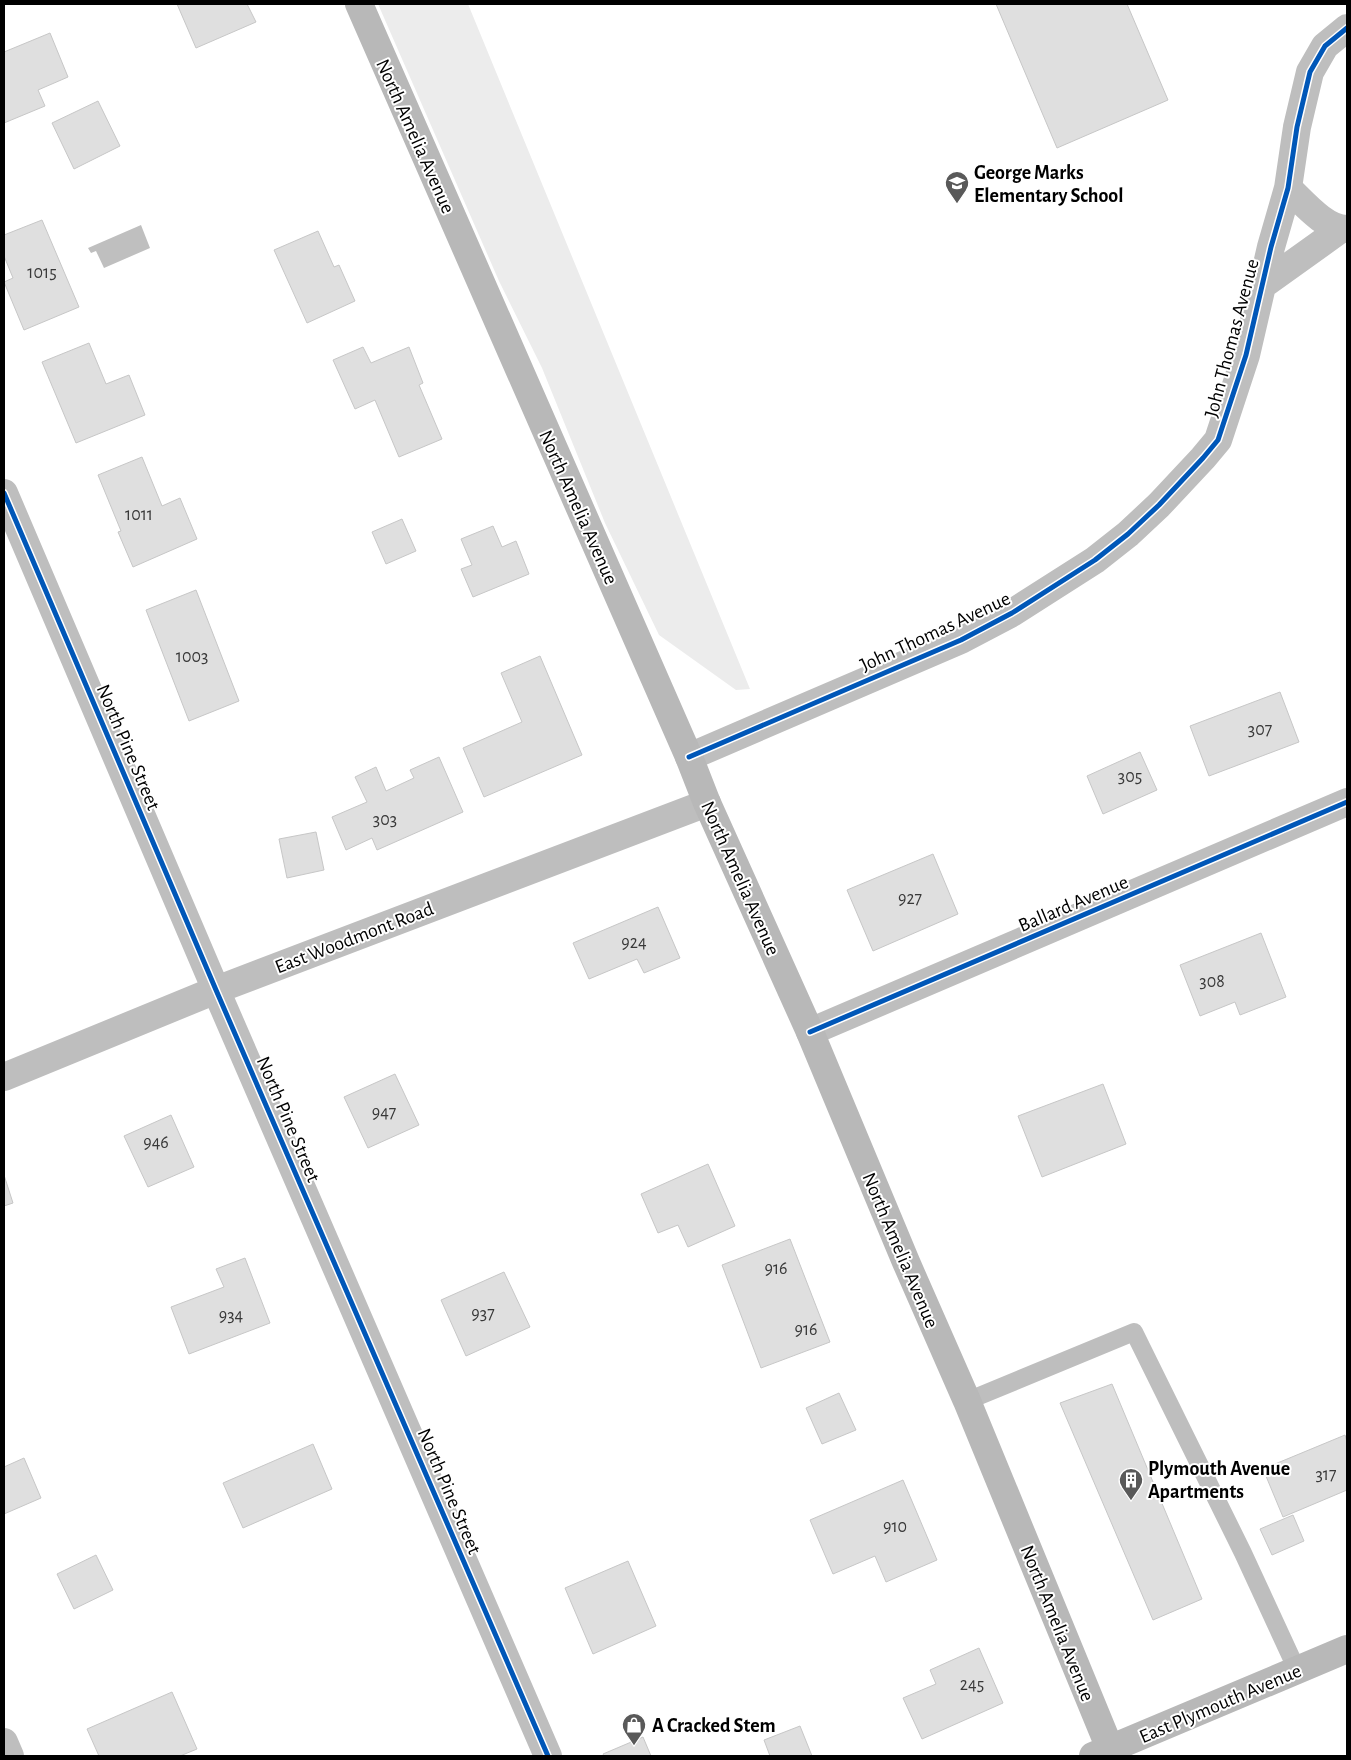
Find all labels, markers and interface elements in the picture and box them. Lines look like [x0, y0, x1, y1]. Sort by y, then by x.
street label: North Amelia Avenue [372, 56, 458, 217]
place label: George Marks Elementary School [974, 163, 1123, 206]
school or university icon: George Marks Elementary School [944, 170, 970, 204]
street label: John Thomas Avenue [1201, 257, 1263, 420]
house number: 1015 [27, 264, 57, 282]
street label: North Amelia Avenue [535, 427, 621, 588]
house number: 1011 [125, 506, 153, 524]
street label: John Thomas Avenue [857, 588, 1014, 675]
house number: 1003 [176, 648, 208, 666]
street label: North Pine Street [93, 682, 164, 814]
house number: 307 [1248, 721, 1272, 739]
house number: 305 [1118, 768, 1142, 786]
street label: North Amelia Avenue [697, 798, 783, 959]
house number: 303 [373, 811, 397, 829]
street label: Ballard Avenue [1015, 872, 1131, 936]
house number: 927 [898, 890, 922, 908]
street label: East Woodmont Road [272, 899, 436, 977]
house number: 924 [621, 934, 647, 952]
house number: 308 [1199, 973, 1225, 991]
street label: North Pine Street [253, 1054, 324, 1186]
house number: 947 [372, 1104, 396, 1122]
house number: 946 [143, 1134, 169, 1152]
street label: North Amelia Avenue [858, 1170, 942, 1331]
house number: 916 [764, 1260, 788, 1278]
house number: 937 [471, 1305, 495, 1323]
house number: 934 [219, 1307, 244, 1325]
house number: 916 [794, 1321, 818, 1339]
street label: North Pine Street [414, 1426, 485, 1558]
place label: Plymouth Avenue Apartments [1148, 1459, 1290, 1502]
house number: 317 [1315, 1466, 1337, 1484]
building icon: Plymouth Avenue Apartments [1118, 1467, 1144, 1501]
house number: 910 [883, 1518, 907, 1536]
street label: North Amelia Avenue [1017, 1542, 1098, 1704]
street label: East Plymouth Avenue [1136, 1661, 1304, 1747]
house number: 245 [960, 1676, 984, 1694]
shop icon: A Cracked Stem [621, 1712, 647, 1746]
place label: A Cracked Stem [652, 1716, 776, 1736]

